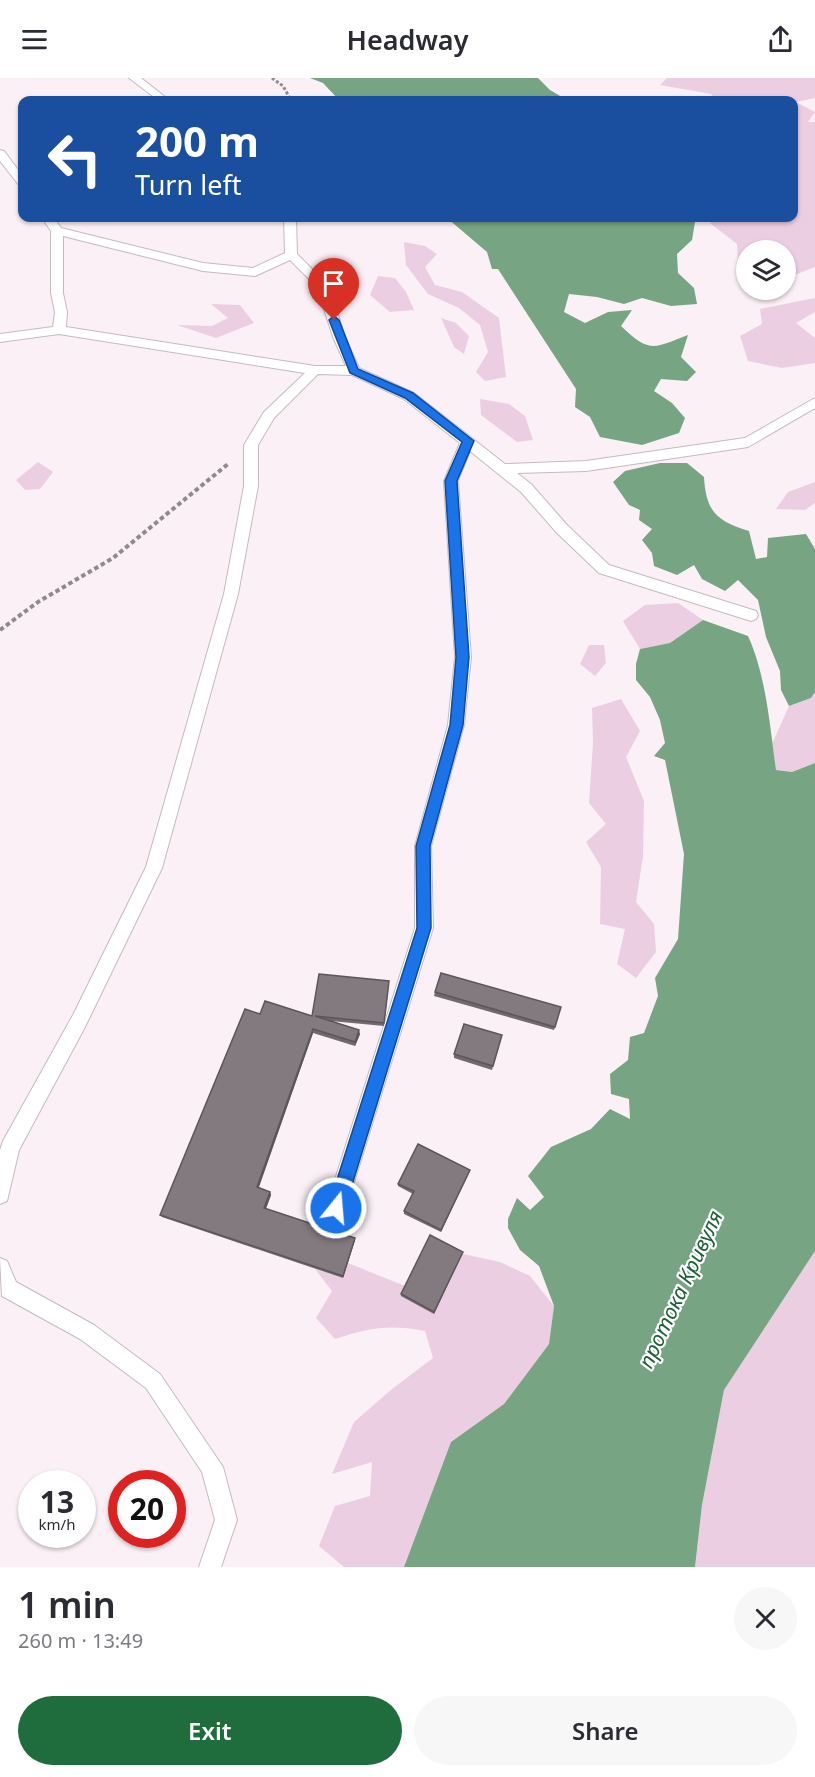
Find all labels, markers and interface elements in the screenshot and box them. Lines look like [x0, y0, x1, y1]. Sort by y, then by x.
text: Headway [347, 21, 468, 58]
icon: menu [18, 23, 51, 56]
icon: share [764, 23, 797, 56]
text: 200 m [135, 112, 259, 169]
icon: left [36, 120, 114, 198]
text: Turn left [135, 166, 241, 203]
map controls [736, 240, 796, 300]
button: layers [736, 240, 796, 300]
pin [308, 258, 359, 320]
icon: arrive [317, 267, 350, 300]
position arrow [304, 1176, 368, 1240]
water label: протока Кривуля [631, 1205, 729, 1372]
speed limit sign: 20 [108, 1470, 186, 1548]
text: 13 [40, 1481, 74, 1522]
text: km/h [39, 1514, 75, 1534]
text: 1 min [18, 1580, 116, 1629]
button: close [734, 1587, 797, 1650]
text: 260 m · 13:49 [18, 1627, 143, 1654]
button: Exit [18, 1696, 402, 1765]
button: Share [414, 1696, 797, 1765]

